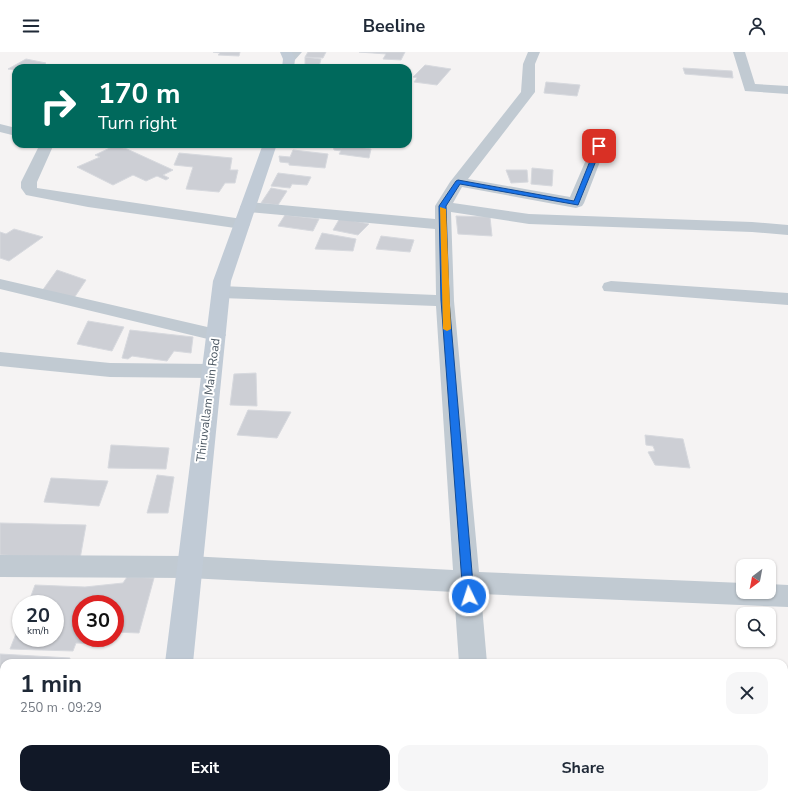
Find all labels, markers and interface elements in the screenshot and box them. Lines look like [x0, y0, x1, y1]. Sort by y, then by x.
text: Beeline [363, 14, 425, 38]
icon: menu [20, 15, 42, 37]
icon: person [746, 15, 768, 37]
text: 170 m [98, 75, 181, 113]
icon: right [32, 80, 84, 132]
text: Turn right [98, 111, 177, 135]
pin [582, 129, 616, 163]
icon: arrive [588, 135, 610, 157]
street label: Thiruvallam Main Road [192, 337, 224, 463]
north arrow [736, 559, 776, 599]
map controls [736, 559, 776, 647]
position arrow [448, 575, 490, 617]
speed limit sign: 30 [72, 595, 124, 647]
text: 20 [26, 602, 50, 629]
button: search [736, 607, 776, 647]
text: km/h [27, 624, 49, 638]
text: 1 min [20, 668, 82, 700]
button: close [726, 672, 768, 714]
text: 250 m · 09:29 [20, 699, 102, 717]
button: Exit [20, 745, 390, 791]
button: Share [398, 745, 768, 791]

